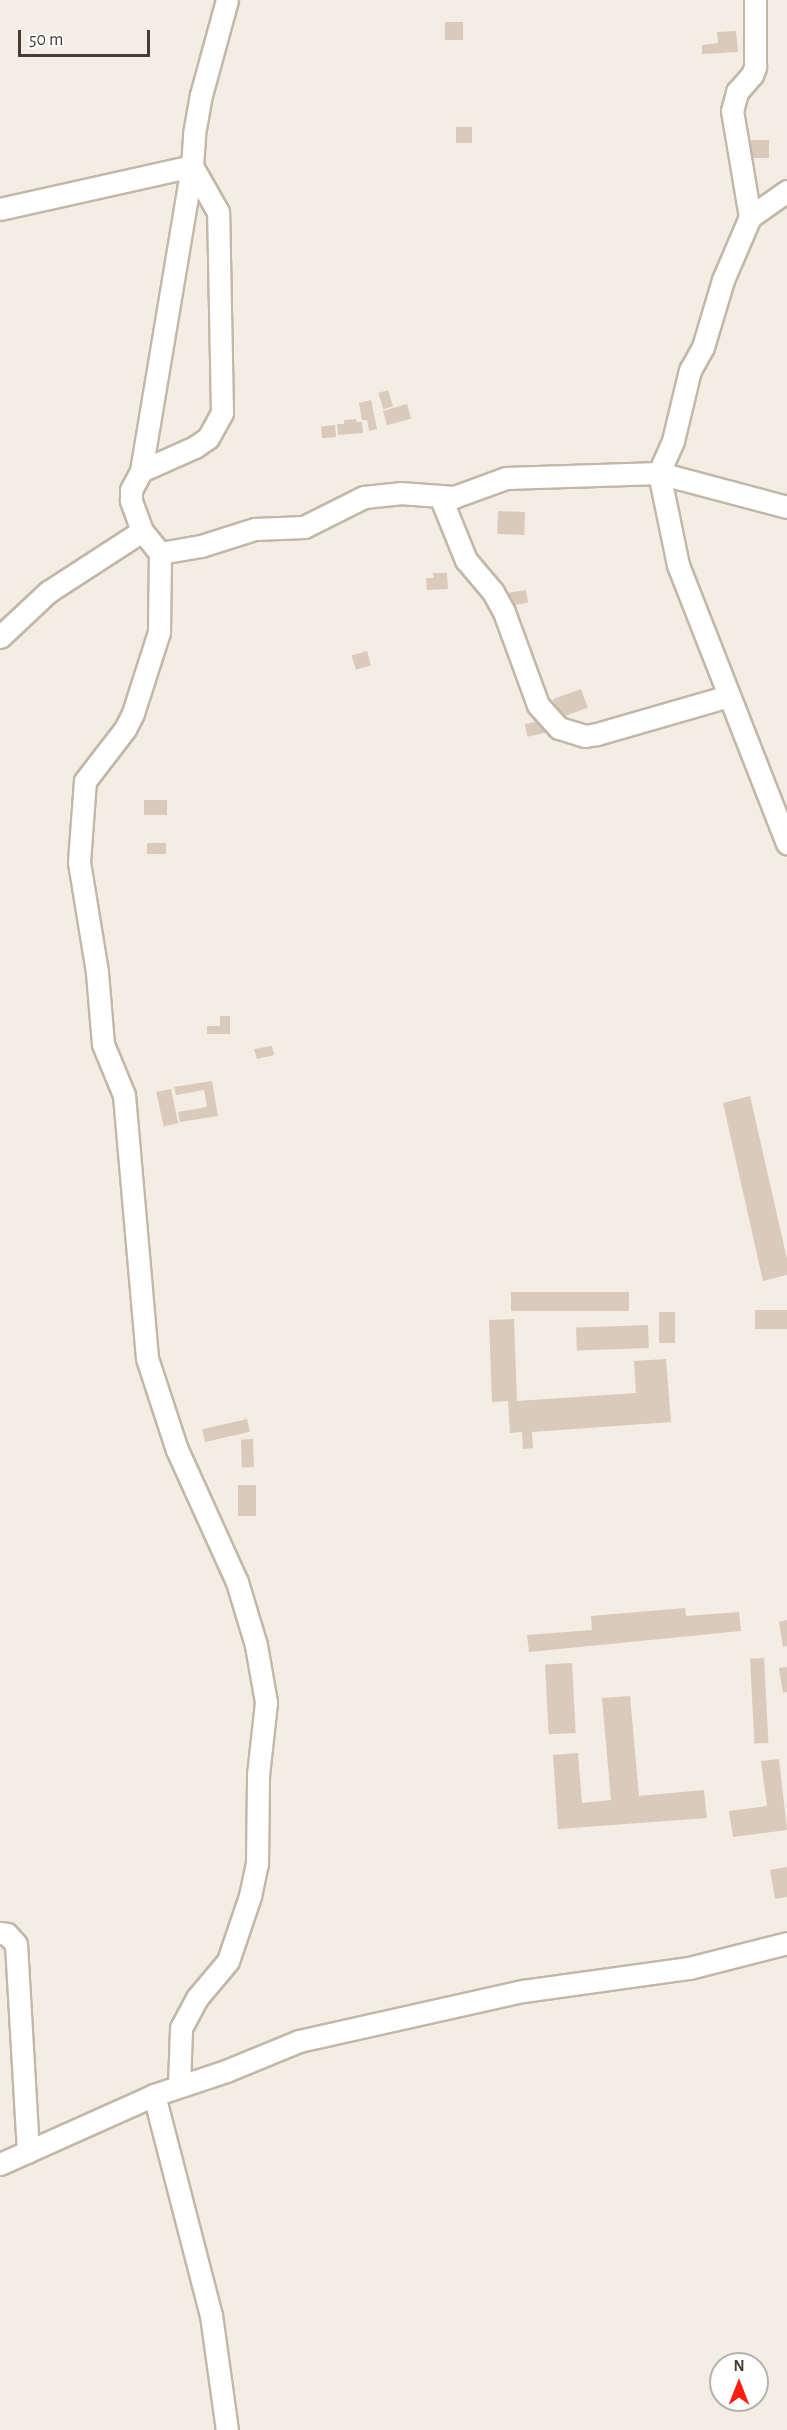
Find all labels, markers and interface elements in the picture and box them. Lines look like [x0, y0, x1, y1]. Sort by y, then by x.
scale bar [21, 18, 153, 56]
text: 50 m [29, 31, 63, 49]
north arrow [709, 2352, 769, 2412]
text: N [733, 2358, 745, 2374]

